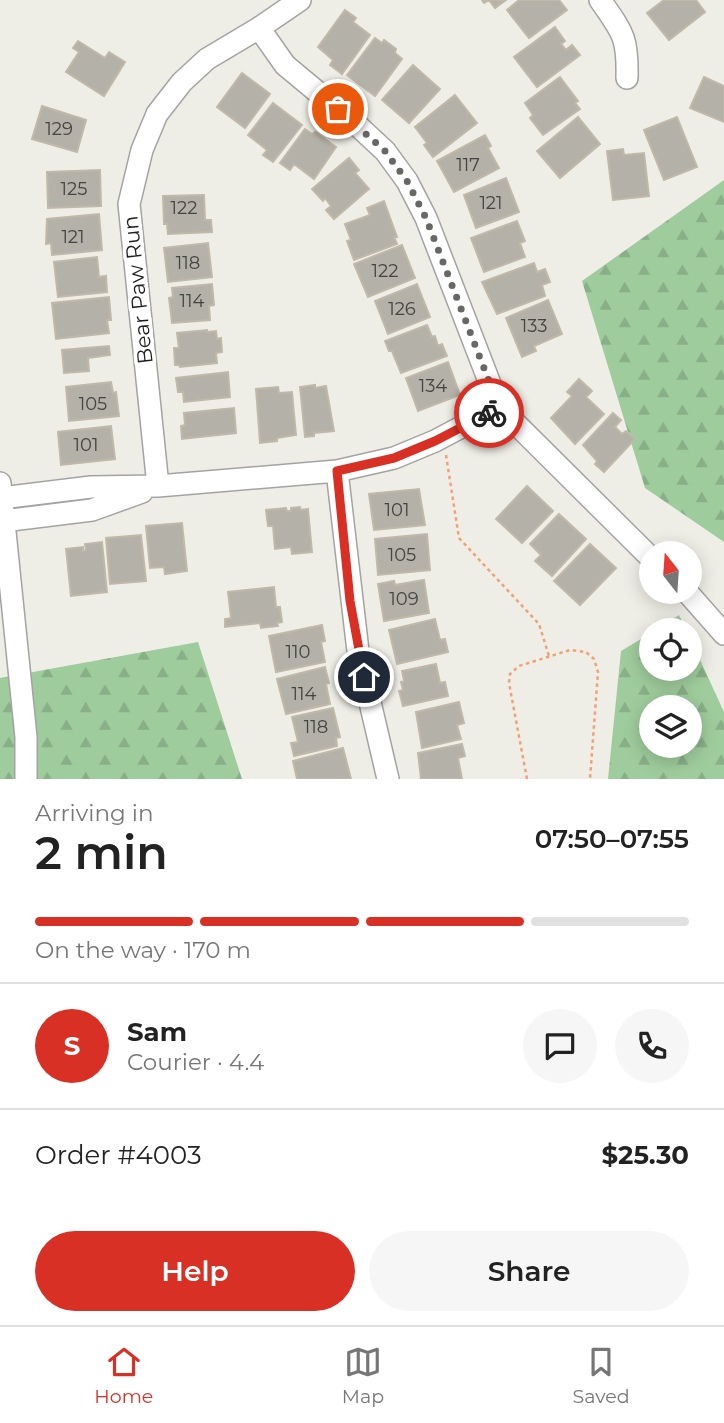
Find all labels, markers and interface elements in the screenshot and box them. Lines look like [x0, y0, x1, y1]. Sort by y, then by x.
pin [308, 79, 368, 139]
icon: bag [319, 90, 357, 128]
house number: 129 [45, 118, 73, 140]
house number: 117 [456, 154, 480, 176]
house number: 125 [61, 178, 87, 200]
house number: 121 [479, 192, 503, 214]
house number: 122 [171, 197, 197, 219]
street label: Bear Paw Run [117, 215, 158, 365]
house number: 121 [61, 226, 85, 248]
house number: 118 [176, 252, 200, 274]
house number: 122 [372, 260, 398, 282]
house number: 114 [180, 290, 205, 312]
house number: 126 [388, 298, 416, 320]
house number: 133 [521, 315, 547, 337]
house number: 134 [419, 375, 447, 397]
courier [454, 378, 524, 448]
house number: 105 [79, 393, 107, 415]
icon: bike [470, 394, 508, 432]
house number: 101 [74, 434, 98, 456]
house number: 101 [385, 499, 409, 521]
north arrow [639, 541, 702, 604]
map controls [639, 541, 702, 758]
house number: 105 [388, 544, 416, 566]
house number: 109 [389, 588, 419, 610]
button: locate [639, 618, 702, 681]
house number: 110 [286, 641, 310, 663]
pin [334, 647, 394, 707]
icon: home [345, 658, 383, 696]
house number: 114 [292, 683, 317, 705]
button: layers [639, 695, 702, 758]
house number: 118 [304, 716, 328, 738]
text: Arriving in [35, 799, 154, 827]
text: 07:50–07:55 [535, 823, 689, 855]
text: 2 min [35, 824, 168, 881]
text: On the way · 170 m [35, 936, 251, 964]
button: chat [523, 1009, 597, 1083]
button: phone [615, 1009, 689, 1083]
text: Sam [127, 1016, 187, 1048]
text: S [64, 1030, 80, 1062]
text: Courier · 4.4 [127, 1048, 264, 1076]
text: Order #4003 [35, 1139, 202, 1171]
text: $25.30 [601, 1139, 689, 1171]
button: Help [35, 1231, 355, 1311]
button: Share [369, 1231, 689, 1311]
tab: Home [94, 1343, 153, 1408]
tab: Map [342, 1343, 384, 1408]
tab: Saved [573, 1343, 630, 1408]

